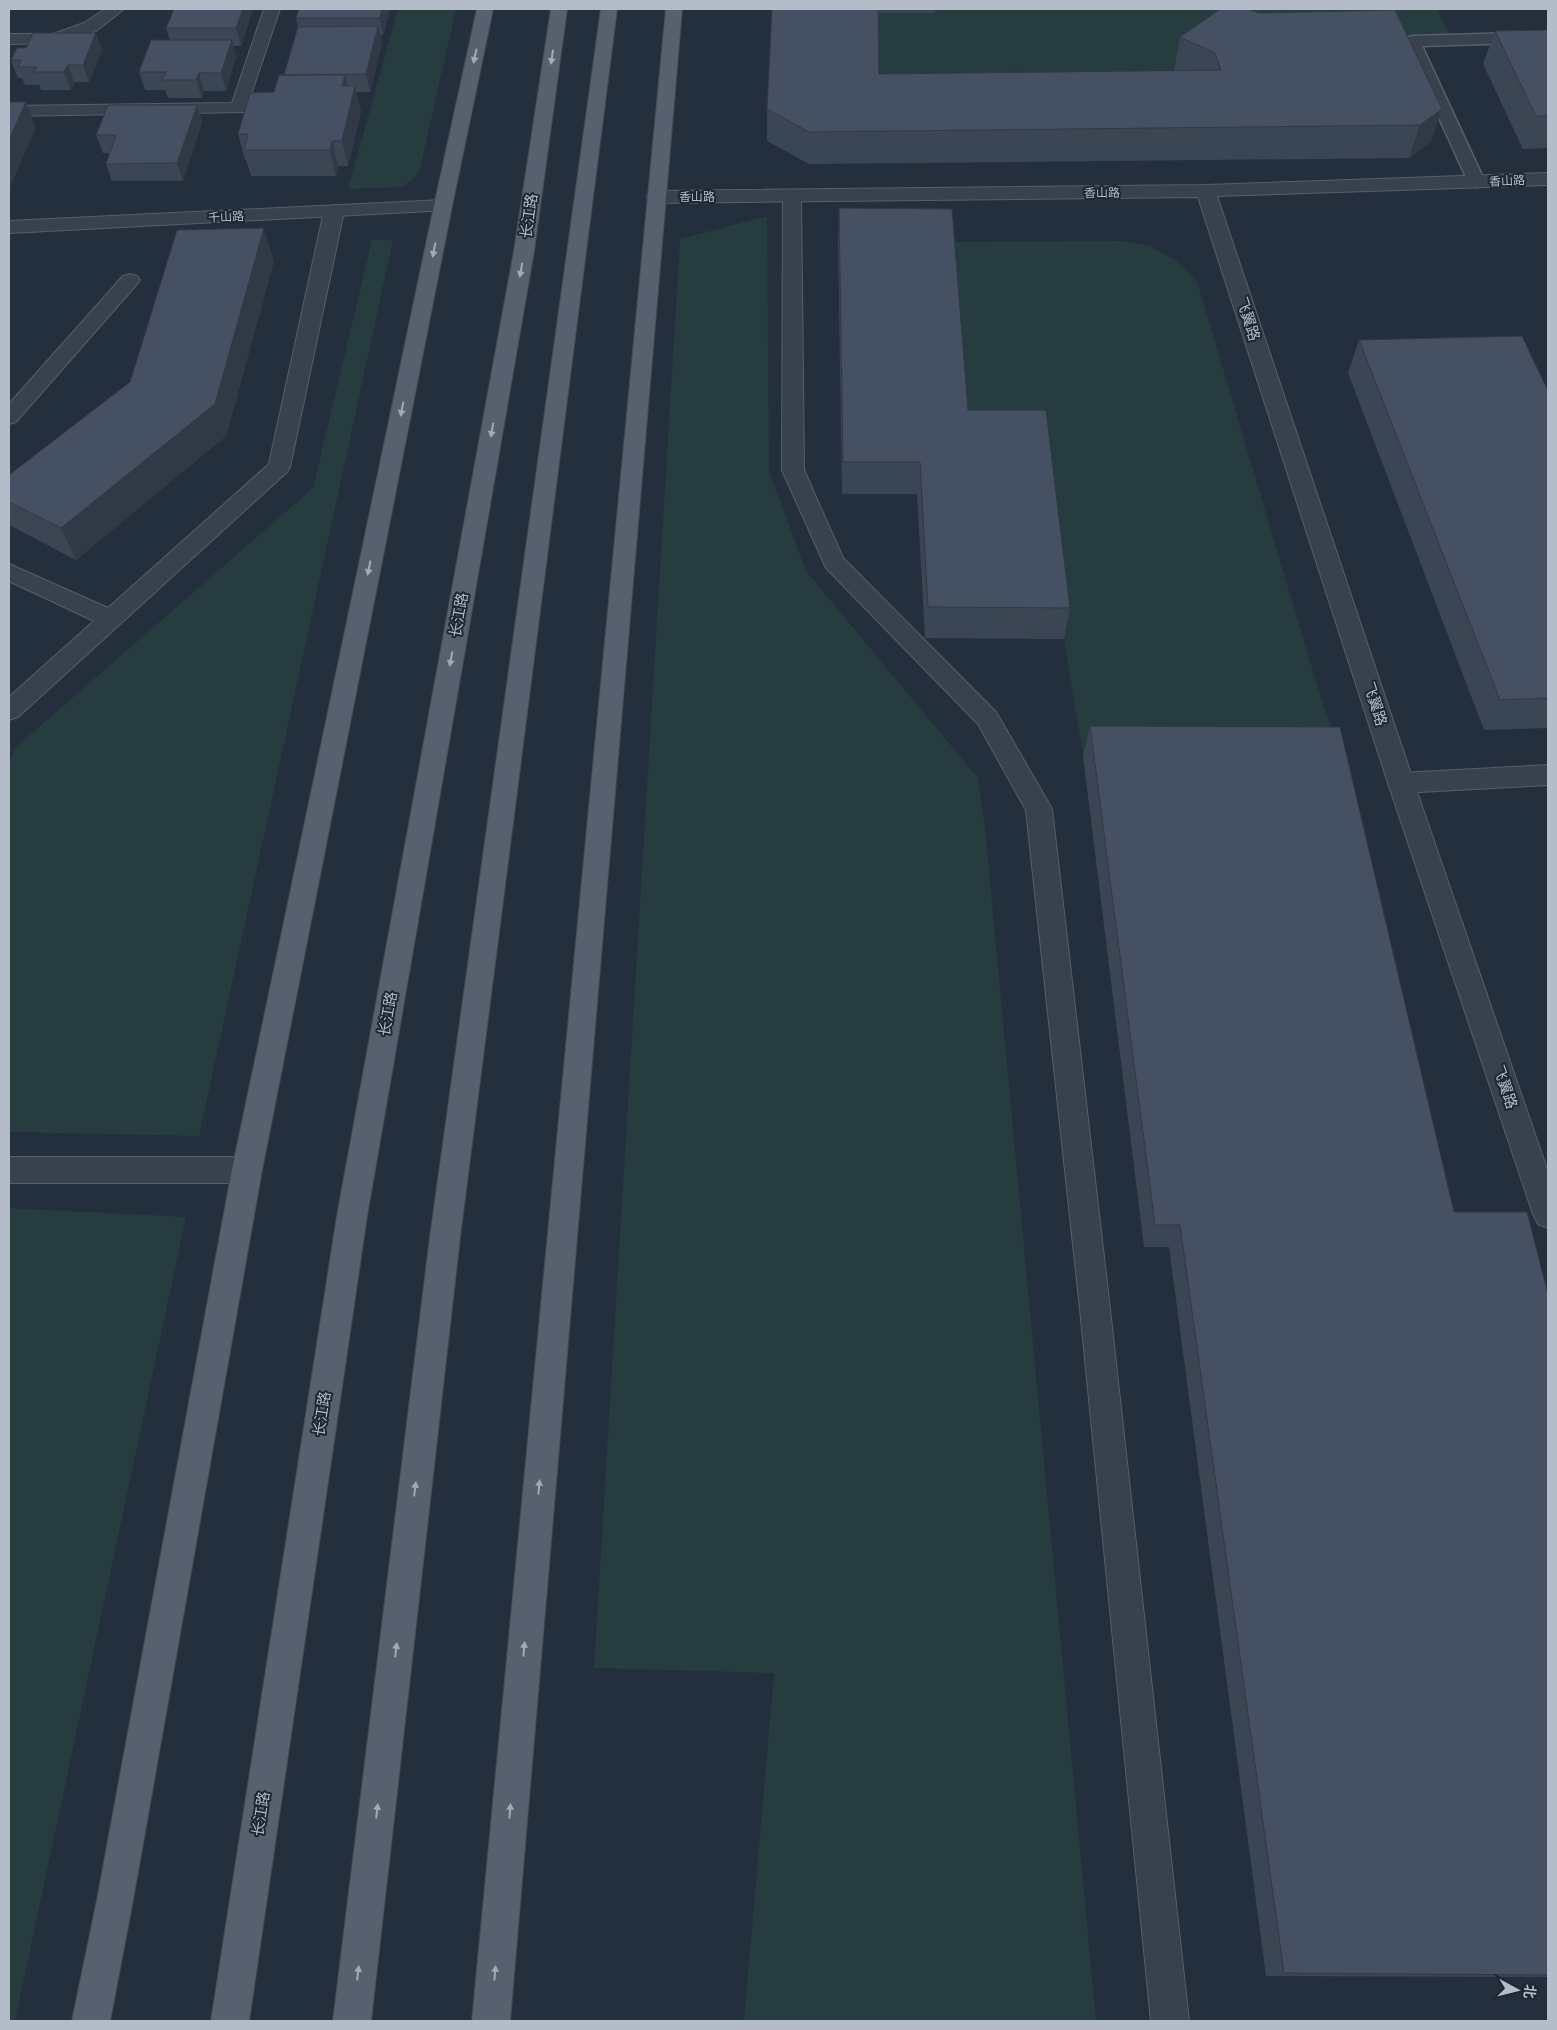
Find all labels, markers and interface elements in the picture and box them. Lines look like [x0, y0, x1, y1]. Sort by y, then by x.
one-way arrow [471, 49, 479, 64]
one-way arrow [548, 49, 556, 65]
street label: 香山路 [1489, 173, 1525, 189]
street label: 香山路 [1084, 186, 1120, 200]
street label: 香山路 [679, 190, 715, 204]
street label: 长江路 [517, 192, 541, 240]
street label: 千山路 [208, 209, 244, 225]
one-way arrow [430, 242, 438, 257]
one-way arrow [516, 262, 524, 278]
street label: 飞翼路 [1232, 295, 1264, 343]
one-way arrow [397, 401, 405, 417]
one-way arrow [488, 422, 496, 438]
one-way arrow [365, 561, 373, 577]
street label: 长江路 [446, 591, 472, 639]
one-way arrow [447, 651, 455, 667]
street label: 飞翼路 [1359, 680, 1391, 728]
street label: 长江路 [375, 990, 401, 1038]
street label: 飞翼路 [1489, 1063, 1521, 1111]
street label: 长江路 [310, 1390, 334, 1438]
one-way arrow [535, 1479, 543, 1495]
one-way arrow [411, 1480, 419, 1496]
one-way arrow [521, 1641, 529, 1657]
one-way arrow [392, 1642, 400, 1658]
street label: 长江路 [249, 1790, 273, 1838]
one-way arrow [373, 1803, 381, 1819]
one-way arrow [506, 1803, 514, 1819]
one-way arrow [491, 1964, 499, 1980]
one-way arrow [354, 1965, 362, 1981]
north arrow [1492, 1965, 1542, 2015]
text: 北 [1520, 1984, 1539, 2000]

